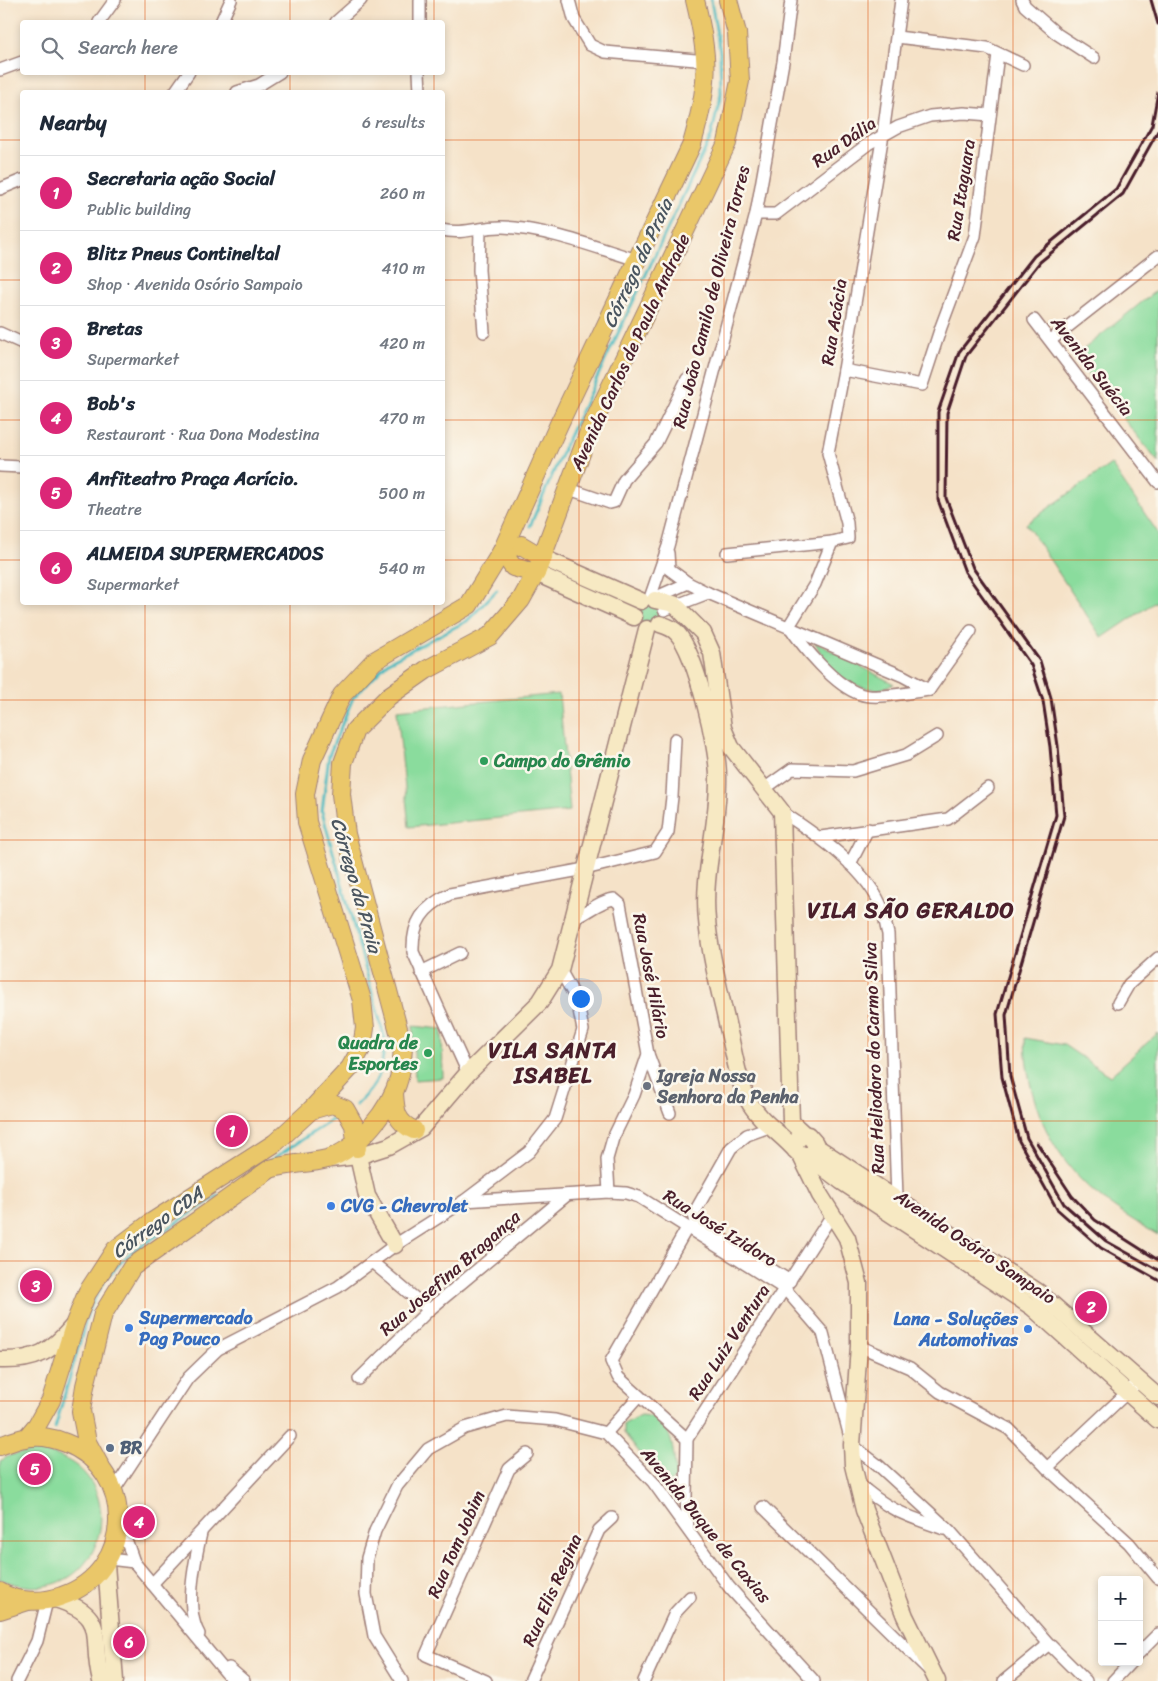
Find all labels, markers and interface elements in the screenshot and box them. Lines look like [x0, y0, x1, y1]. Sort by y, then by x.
search box [20, 20, 445, 75]
text: Search here [78, 31, 178, 64]
icon: search [38, 34, 66, 62]
text: Nearby [40, 104, 106, 142]
text: 6 results [362, 108, 425, 137]
street label: Rua Dália [805, 108, 883, 176]
street label: Rua Itaguara [937, 137, 985, 243]
text: Secretaria ação Social [87, 162, 275, 195]
street label: Rua João Camilo de Oliveira Torres [663, 162, 759, 432]
text: 1 [53, 179, 59, 208]
text: 260 m [380, 179, 425, 208]
water label: Córrego da Praia [593, 192, 682, 333]
text: Public building [87, 195, 191, 224]
street label: Avenida Carlos de Paula Andrade [560, 228, 699, 477]
text: Blitz Pneus Contineltal [87, 237, 280, 270]
text: 2 [51, 254, 61, 283]
text: 410 m [382, 254, 425, 283]
text: Shop · Avenida Osório Sampaio [87, 270, 303, 299]
street label: Rua Acácia [811, 276, 857, 368]
street label: Avenida Suécia [1042, 308, 1142, 423]
text: Bretas [87, 312, 142, 345]
text: 3 [52, 329, 60, 358]
text: 420 m [379, 329, 425, 358]
text: Supermarket [87, 345, 179, 374]
text: Bob's [87, 387, 135, 420]
text: 4 [51, 404, 61, 433]
text: 470 m [379, 404, 425, 433]
text: Restaurant · Rua Dona Modestina [87, 420, 319, 449]
text: Anfiteatro Praça Acrício. [87, 462, 299, 495]
text: 5 [51, 479, 61, 508]
text: 500 m [379, 479, 425, 508]
text: Theatre [87, 495, 142, 524]
text: ALMEIDA SUPERMERCADOS [87, 537, 324, 570]
text: 6 [51, 554, 61, 583]
text: 540 m [379, 554, 425, 583]
text: Supermarket [87, 570, 179, 599]
place label: Campo do Grêmio [493, 745, 631, 777]
marker: Campo do Grêmio [478, 755, 490, 767]
water label: Córrego da Praia [321, 814, 392, 958]
district label: VILA SÃO GERALDO [807, 891, 1015, 930]
street label: Rua José Hilário [623, 911, 679, 1041]
street label: Rua Heliodoro do Carmo Silva [854, 942, 894, 1174]
your location [568, 986, 594, 1012]
place label: Quadra de Esportes [338, 1027, 419, 1080]
district label: VILA SANTA ISABEL [488, 1031, 618, 1095]
marker: Quadra de Esportes [422, 1047, 434, 1059]
place label: Igreja Nossa Senhora da Penha [656, 1060, 799, 1113]
marker: Igreja Nossa Senhora da Penha [641, 1080, 653, 1092]
pin: 1 [216, 1112, 248, 1150]
water label: Córrego CDA [104, 1176, 212, 1267]
street label: Rua José Izidoro [657, 1180, 783, 1276]
street label: Avenida Osório Sampaio [887, 1180, 1062, 1313]
place label: CVG - Chevrolet [340, 1190, 468, 1222]
marker: CVG - Chevrolet [325, 1200, 337, 1212]
street label: Rua Josefina Bragança [372, 1201, 529, 1344]
pin: 3 [20, 1267, 52, 1305]
street label: Rua Luiz Ventura [679, 1277, 779, 1407]
pin: 2 [1075, 1288, 1107, 1326]
place label: Supermercado Pag Pouco [138, 1302, 253, 1355]
place label: Lana - Soluções Automotivas [894, 1303, 1019, 1356]
marker: Supermercado Pag Pouco [123, 1322, 135, 1334]
marker: Lana - Soluções Automotivas [1022, 1323, 1034, 1335]
place label: BR [120, 1432, 142, 1464]
street label: Avenida Duque de Caxias [632, 1439, 780, 1611]
marker: BR [104, 1442, 116, 1454]
pin: 5 [19, 1450, 51, 1488]
street label: Rua Tom Jobim [418, 1485, 494, 1603]
pin: 4 [123, 1503, 155, 1541]
street label: Rua Elis Regina [513, 1529, 591, 1651]
map controls [1098, 1576, 1143, 1666]
button: + [1098, 1576, 1143, 1621]
button: − [1098, 1621, 1143, 1666]
pin: 6 [113, 1623, 145, 1661]

